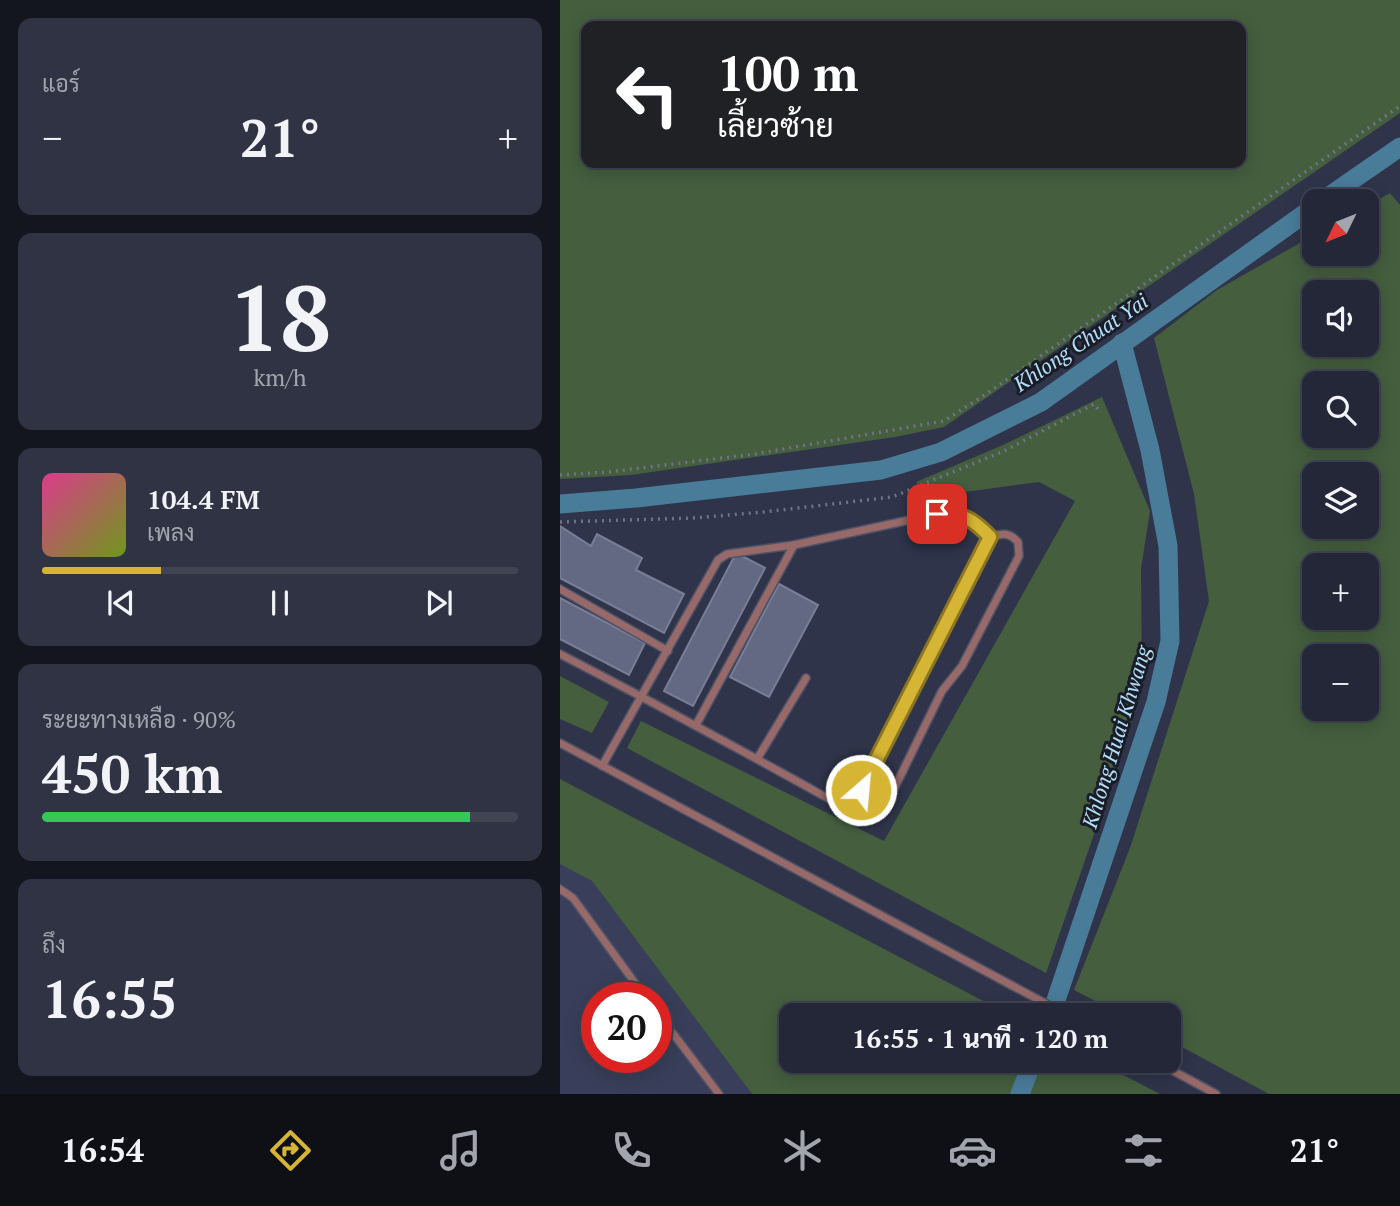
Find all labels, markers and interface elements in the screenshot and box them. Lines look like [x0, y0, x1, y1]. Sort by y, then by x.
text: 100 m [717, 40, 859, 105]
icon: left [602, 49, 693, 140]
text: แอร์ [42, 68, 80, 99]
text: 21° [240, 103, 320, 172]
text: เลี้ยวซ้าย [717, 104, 834, 146]
text: − [42, 113, 62, 163]
text: + [498, 113, 518, 163]
north arrow [1302, 189, 1379, 266]
map controls [1302, 189, 1379, 721]
text: 18 [229, 256, 331, 377]
button: sound [1302, 280, 1379, 357]
water label: Khlong Chuat Yai [1007, 287, 1153, 398]
text: km/h [253, 362, 307, 393]
button: search [1302, 371, 1379, 448]
button: layers [1302, 462, 1379, 539]
text: 104.4 FM [147, 482, 260, 516]
pin [907, 484, 967, 544]
icon: arrive [918, 495, 956, 533]
text: เพลง [147, 517, 194, 548]
button: + [1302, 553, 1379, 630]
icon: previous [102, 584, 140, 622]
icon: pause [261, 584, 299, 622]
icon: next [420, 584, 458, 622]
water label: Khlong Huai Khwang [1075, 641, 1158, 832]
button: − [1302, 644, 1379, 721]
text: ระยะทางเหลือ · 90% [42, 704, 236, 735]
text: 450 km [42, 739, 223, 808]
position arrow [824, 753, 898, 827]
text: ถึง [42, 929, 66, 960]
text: 16:55 [42, 964, 177, 1033]
speed limit sign: 20 [581, 982, 672, 1073]
text: 16:55 · 1 นาที · 120 m [852, 1021, 1108, 1055]
icon: directions [266, 1126, 315, 1175]
icon: music [436, 1126, 485, 1175]
icon: phone [607, 1126, 656, 1175]
icon: climate [778, 1126, 827, 1175]
icon: car [948, 1126, 997, 1175]
icon: filters [1119, 1126, 1168, 1175]
text: 16:54 [61, 1129, 144, 1171]
text: 21° [1290, 1129, 1339, 1171]

